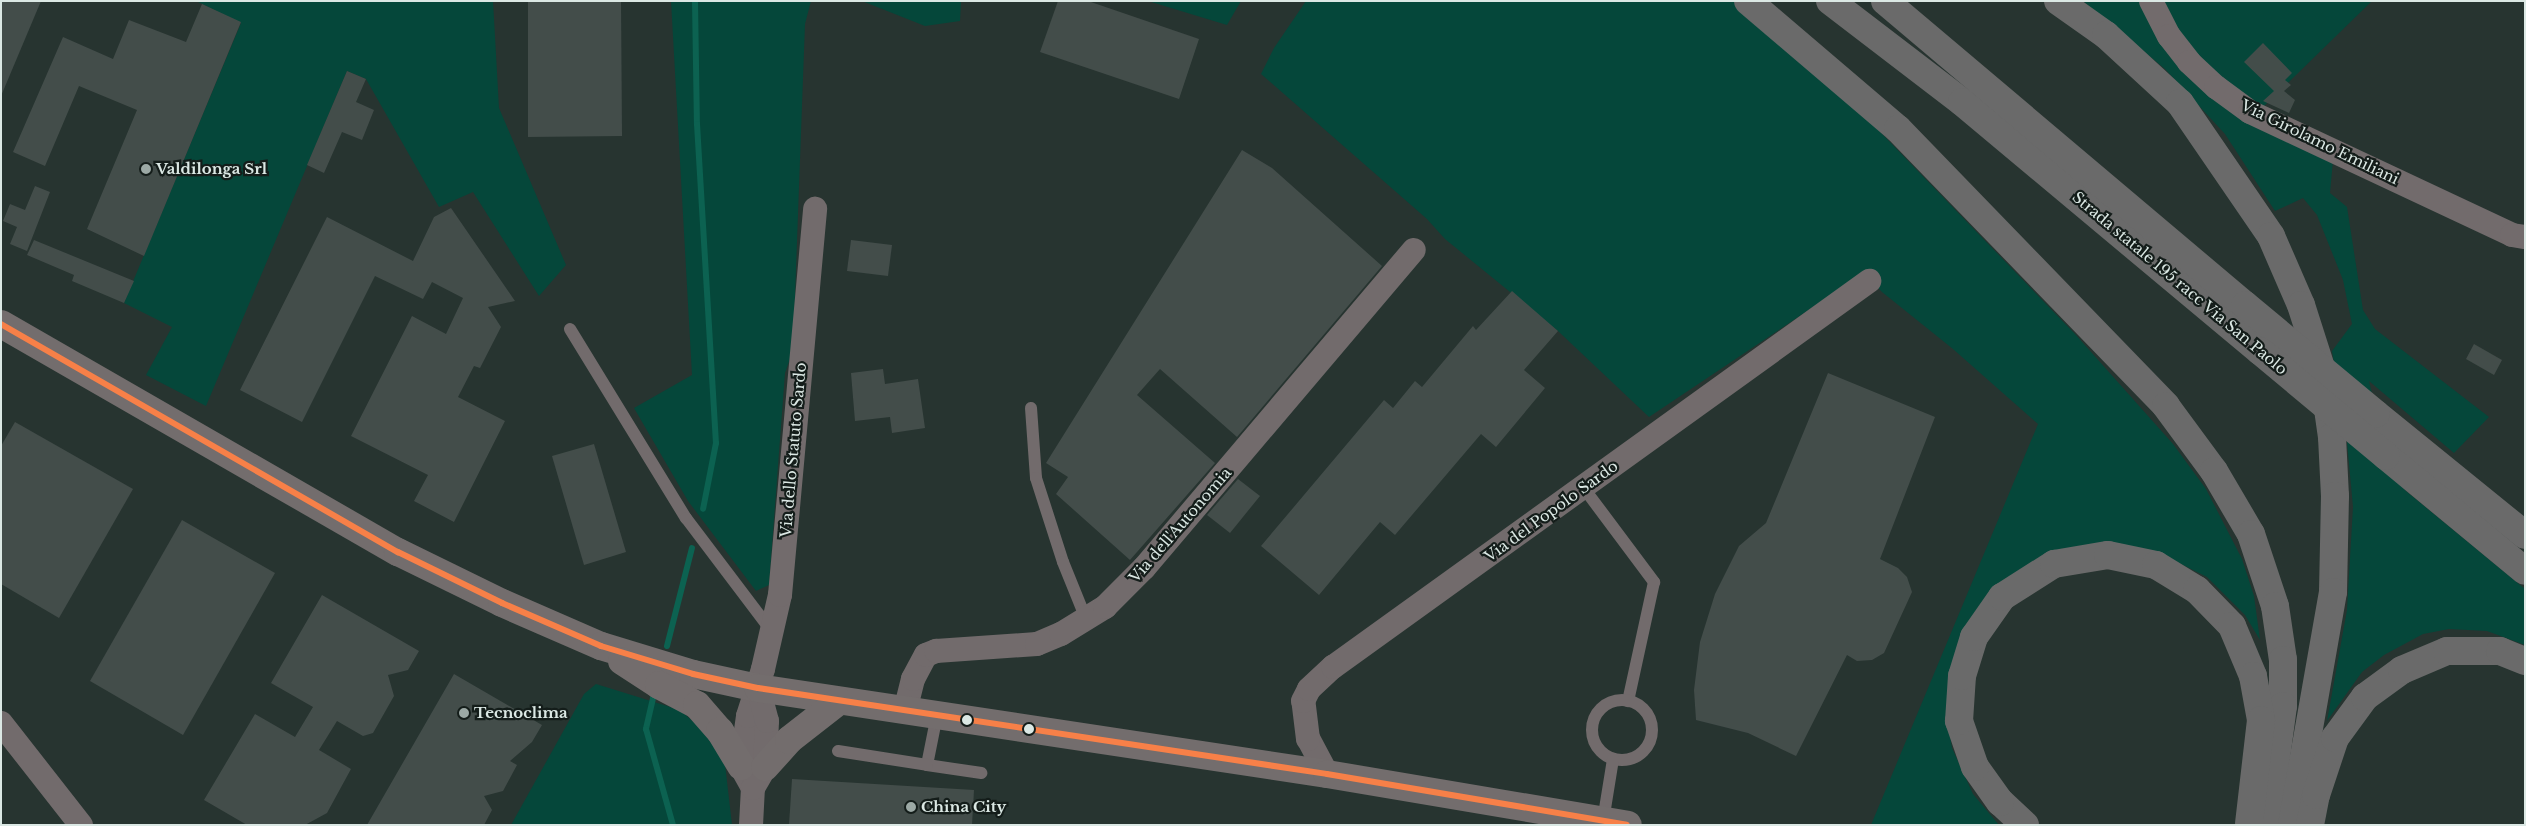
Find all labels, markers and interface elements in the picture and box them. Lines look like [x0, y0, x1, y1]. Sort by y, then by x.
street label: Via Girolamo Emiliani [2238, 96, 2402, 188]
place label: Valdilonga Srl [156, 160, 267, 178]
marker: Valdilonga Srl [140, 163, 152, 175]
street label: Strada statale 195 racc Via San Paolo [2069, 187, 2291, 379]
street label: Via dello Statuto Sardo [776, 362, 810, 538]
street label: Via del Popolo Sardo [1481, 456, 1621, 566]
street label: Via dell'Autonomia [1125, 464, 1235, 586]
place label: Tecnoclima [474, 704, 568, 722]
marker: Tecnoclima [458, 707, 470, 719]
unlabelled marker [962, 715, 972, 725]
unlabelled marker [1024, 724, 1034, 734]
place label: China City [921, 798, 1006, 816]
marker: China City [905, 801, 917, 813]

